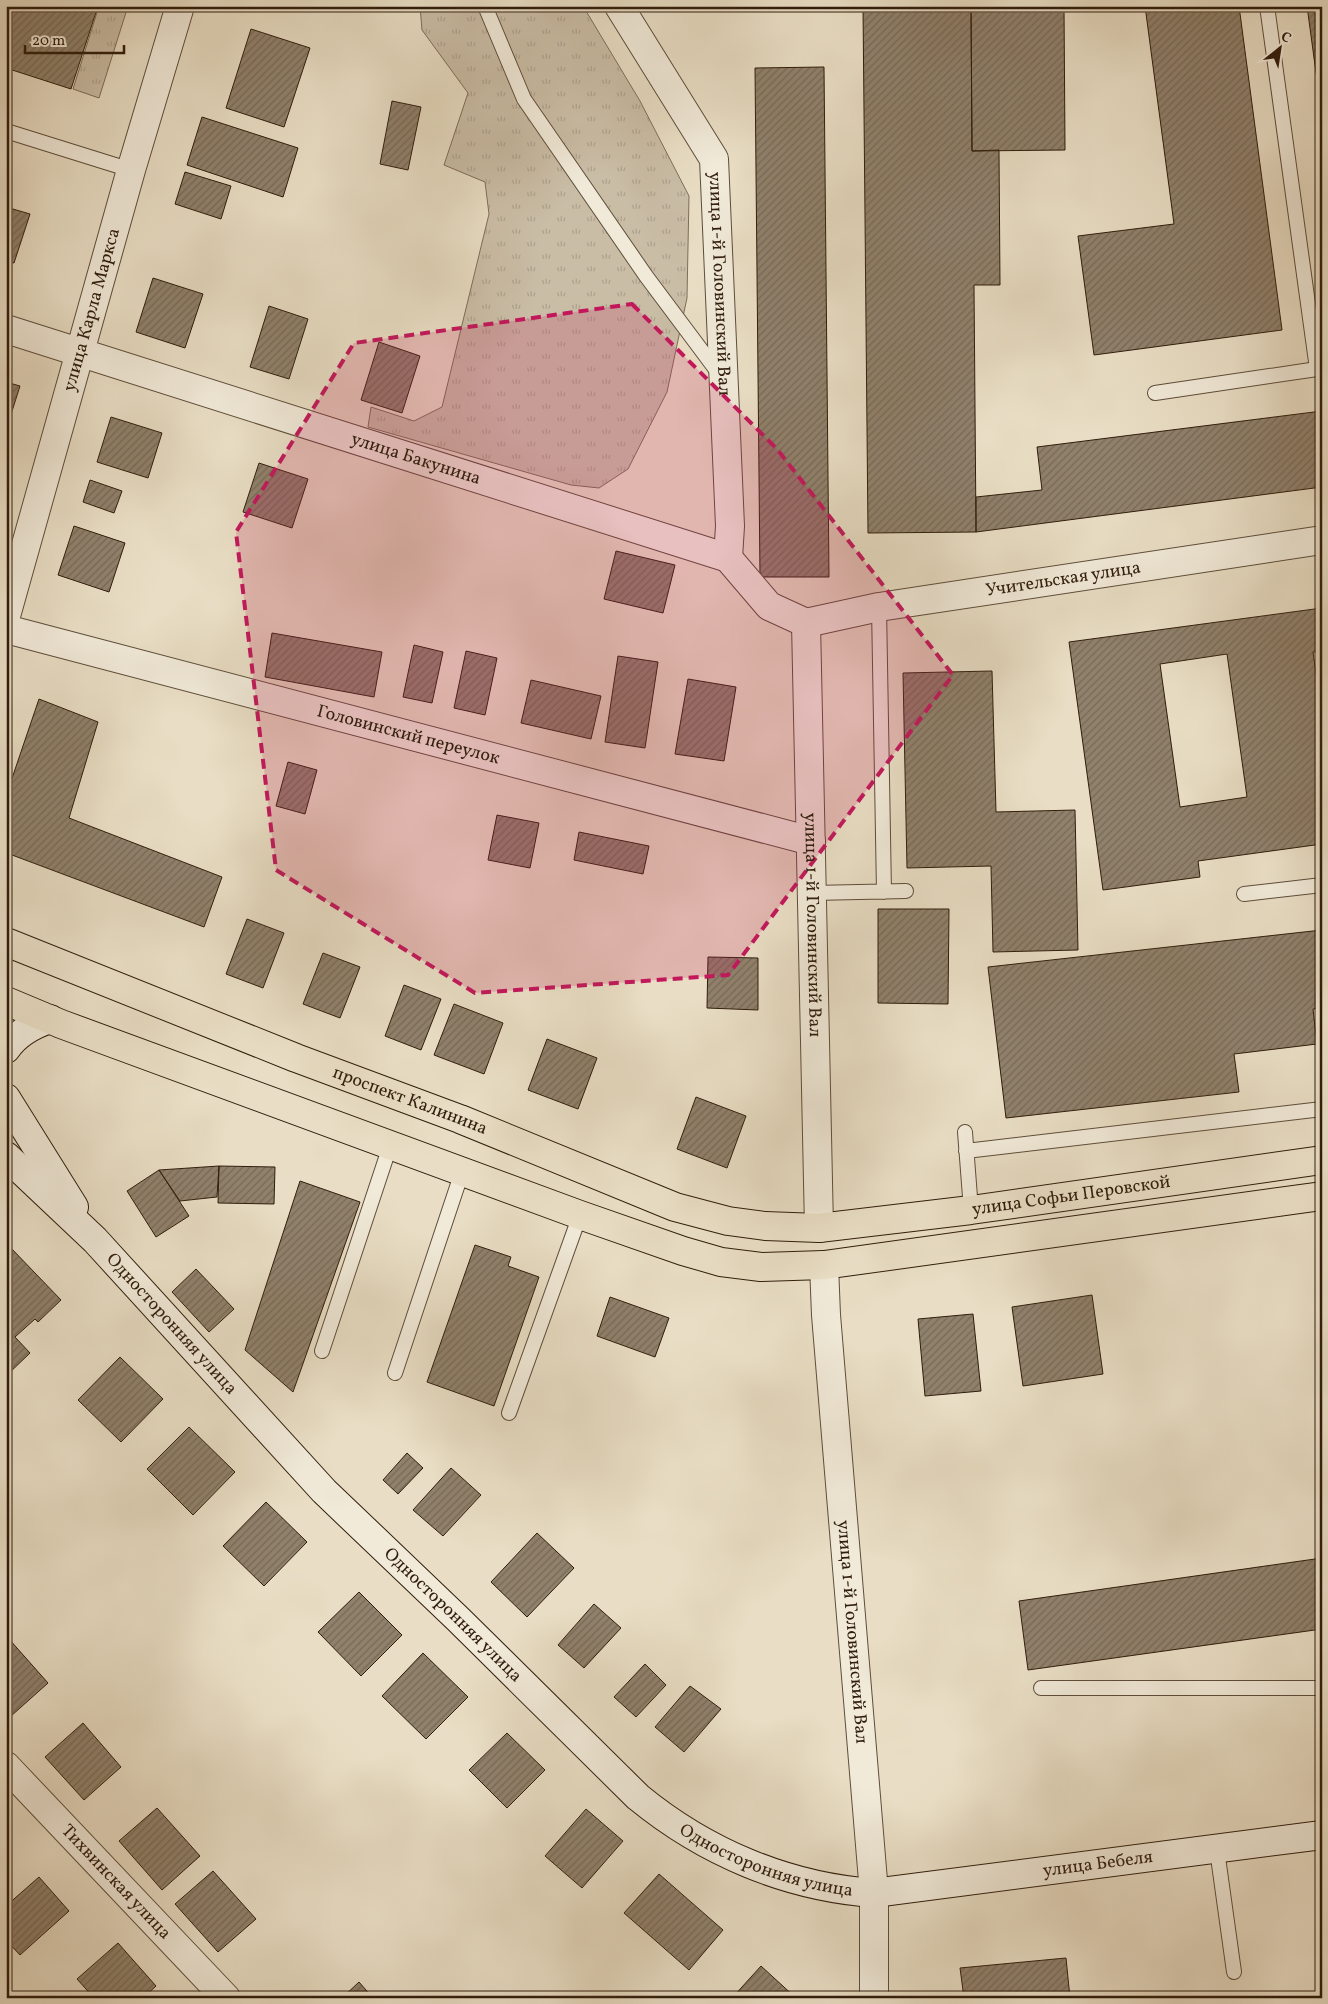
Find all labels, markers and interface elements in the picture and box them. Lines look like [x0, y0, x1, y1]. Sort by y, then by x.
scale bar [25, 22, 124, 54]
north arrow [1256, 22, 1306, 72]
text: С [1277, 28, 1294, 49]
text: 20 m [32, 31, 65, 52]
street label: улица 1-й Головинский Вал [702, 171, 737, 397]
street label: улица Карла Маркса [57, 225, 127, 395]
street label: улица Бакунина [348, 427, 484, 491]
street label: Учительская улица [984, 555, 1142, 603]
street label: Головинский переулок [314, 699, 503, 771]
street label: улица 1-й Головинский Вал [798, 812, 827, 1038]
street label: проспект Калинина [329, 1060, 491, 1141]
street label: улица Софьи Перовской [970, 1169, 1172, 1222]
street label: Односторонняя улица [100, 1247, 243, 1401]
street label: улица 1-й Головинский Вал [831, 1519, 874, 1745]
street label: Односторонняя улица [378, 1542, 528, 1688]
street label: Односторонняя улица [674, 1818, 855, 1903]
street label: Тихвинская улица [55, 1819, 177, 1945]
street label: улица Бебеля [1041, 1845, 1154, 1884]

